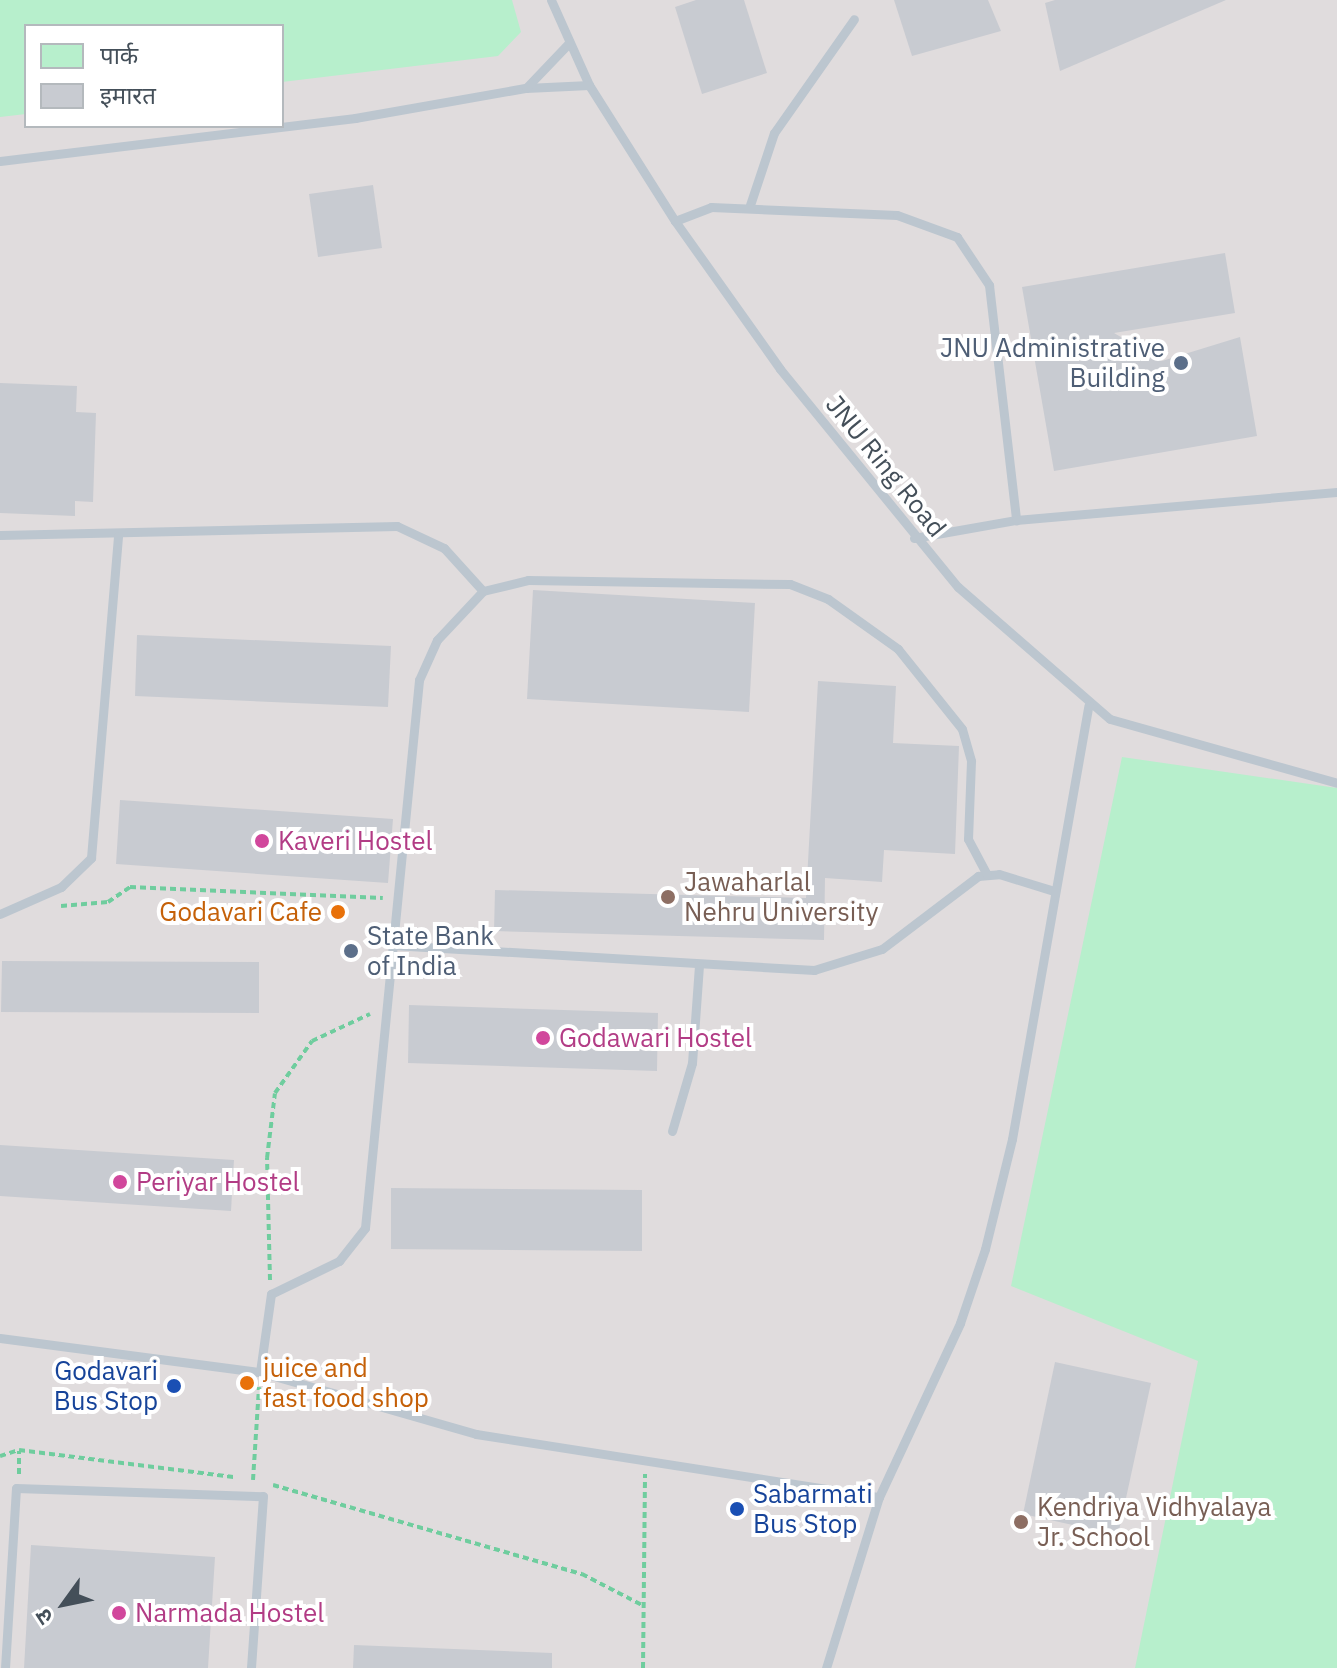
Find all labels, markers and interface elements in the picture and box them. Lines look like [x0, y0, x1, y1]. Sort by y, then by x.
legend [24, 24, 284, 128]
text: पार्क [100, 39, 138, 71]
text: इमारत [100, 79, 156, 111]
place label: JNU Administrative Building [940, 332, 1165, 394]
marker: JNU Administrative Building [1172, 354, 1190, 372]
street label: JNU Ring Road [819, 389, 953, 543]
place label: Kaveri Hostel [278, 825, 433, 857]
marker: Kaveri Hostel [253, 832, 271, 850]
place label: Jawaharlal Nehru University [684, 866, 878, 928]
marker: Jawaharlal Nehru University [659, 888, 677, 906]
place label: Godavari Cafe [159, 896, 322, 928]
marker: Godavari Cafe [329, 903, 347, 921]
place label: State Bank of India [367, 920, 494, 982]
marker: State Bank of India [342, 942, 360, 960]
place label: Godawari Hostel [559, 1022, 752, 1054]
marker: Godawari Hostel [534, 1029, 552, 1047]
place label: Periyar Hostel [136, 1166, 300, 1198]
marker: Periyar Hostel [111, 1173, 129, 1191]
place label: juice and fast food shop [263, 1352, 429, 1414]
place label: Godavari Bus Stop [54, 1355, 158, 1416]
marker: juice and fast food shop [238, 1374, 256, 1392]
marker: Godavari Bus Stop [165, 1377, 183, 1395]
place label: Sabarmati Bus Stop [753, 1478, 873, 1540]
place label: Kendriya Vidhyalaya Jr. School [1037, 1491, 1271, 1552]
marker: Sabarmati Bus Stop [728, 1500, 746, 1518]
marker: Kendriya Vidhyalaya Jr. School [1012, 1513, 1030, 1531]
north arrow [24, 1564, 104, 1644]
place label: Narmada Hostel [135, 1597, 324, 1629]
text: उ [28, 1604, 59, 1631]
marker: Narmada Hostel [110, 1604, 128, 1622]

